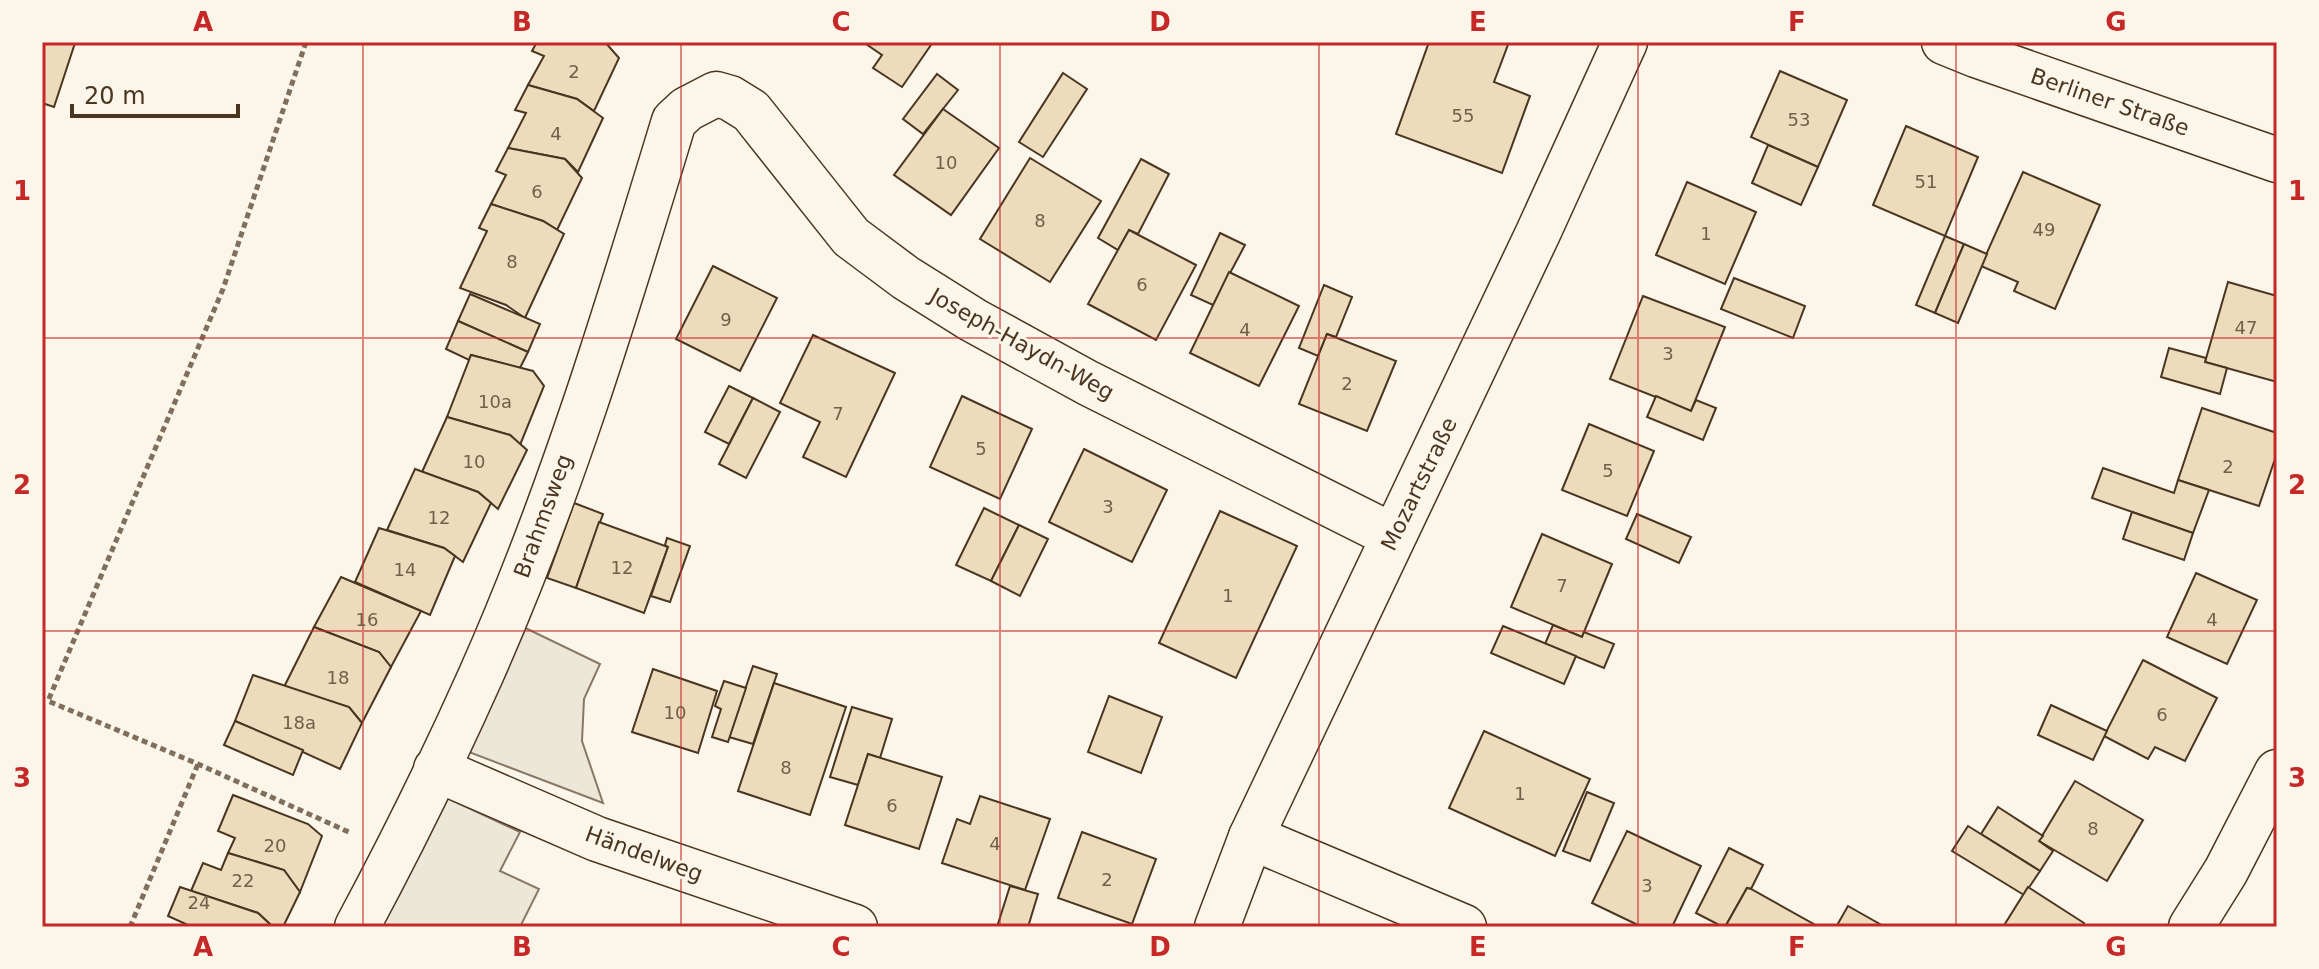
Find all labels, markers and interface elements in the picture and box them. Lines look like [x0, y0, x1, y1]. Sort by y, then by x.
text: A [193, 7, 213, 37]
text: B [512, 7, 532, 37]
text: C [831, 7, 851, 37]
text: D [1149, 7, 1171, 37]
text: E [1469, 7, 1487, 37]
text: F [1788, 7, 1806, 37]
text: G [2105, 7, 2127, 37]
house number: 2 [568, 61, 580, 82]
street label: Berliner Straße [2027, 63, 2193, 141]
scale bar [72, 68, 238, 118]
text: 20 m [84, 82, 146, 110]
house number: 55 [1452, 105, 1474, 126]
house number: 53 [1788, 109, 1810, 130]
house number: 4 [550, 123, 562, 144]
house number: 10 [935, 152, 957, 173]
house number: 51 [1915, 171, 1937, 192]
text: 1 [13, 176, 31, 206]
text: 1 [2288, 176, 2306, 206]
house number: 6 [531, 181, 543, 202]
house number: 8 [1034, 210, 1046, 231]
house number: 49 [2033, 219, 2055, 240]
house number: 1 [1700, 223, 1712, 244]
house number: 8 [506, 251, 518, 272]
house number: 6 [1136, 274, 1148, 295]
street label: Joseph-Haydn-Weg [924, 282, 1118, 405]
house number: 9 [720, 309, 732, 330]
house number: 47 [2235, 317, 2257, 338]
house number: 4 [1239, 319, 1251, 340]
house number: 3 [1662, 343, 1674, 364]
house number: 2 [1341, 373, 1353, 394]
house number: 10a [478, 391, 512, 412]
house number: 7 [832, 403, 844, 424]
street label: Mozartstraße [1376, 413, 1462, 555]
house number: 5 [975, 438, 987, 459]
house number: 10 [463, 451, 485, 472]
street label: Brahmsweg [509, 451, 577, 581]
house number: 2 [2222, 456, 2234, 477]
house number: 5 [1602, 460, 1614, 481]
text: 2 [13, 470, 31, 500]
text: 2 [2288, 470, 2306, 500]
house number: 3 [1102, 496, 1114, 517]
house number: 12 [428, 507, 450, 528]
house number: 12 [611, 557, 633, 578]
house number: 14 [394, 559, 416, 580]
house number: 7 [1556, 575, 1568, 596]
house number: 1 [1222, 585, 1234, 606]
house number: 16 [356, 609, 378, 630]
house number: 4 [2206, 609, 2218, 630]
house number: 18 [327, 667, 349, 688]
house number: 10 [664, 702, 686, 723]
house number: 6 [2156, 704, 2168, 725]
house number: 18a [282, 712, 316, 733]
house number: 8 [780, 757, 792, 778]
text: 3 [13, 763, 31, 793]
text: 3 [2288, 763, 2306, 793]
house number: 1 [1514, 783, 1526, 804]
house number: 6 [886, 795, 898, 816]
house number: 8 [2087, 818, 2099, 839]
street label: Händelweg [582, 821, 706, 887]
house number: 4 [989, 833, 1001, 854]
house number: 20 [264, 835, 286, 856]
house number: 2 [1101, 869, 1113, 890]
house number: 22 [232, 870, 254, 891]
house number: 3 [1641, 875, 1653, 896]
house number: 24 [188, 892, 210, 913]
text: A [193, 932, 213, 962]
text: B [512, 932, 532, 962]
text: C [831, 932, 851, 962]
text: D [1149, 932, 1171, 962]
text: E [1469, 932, 1487, 962]
text: F [1788, 932, 1806, 962]
text: G [2105, 932, 2127, 962]

